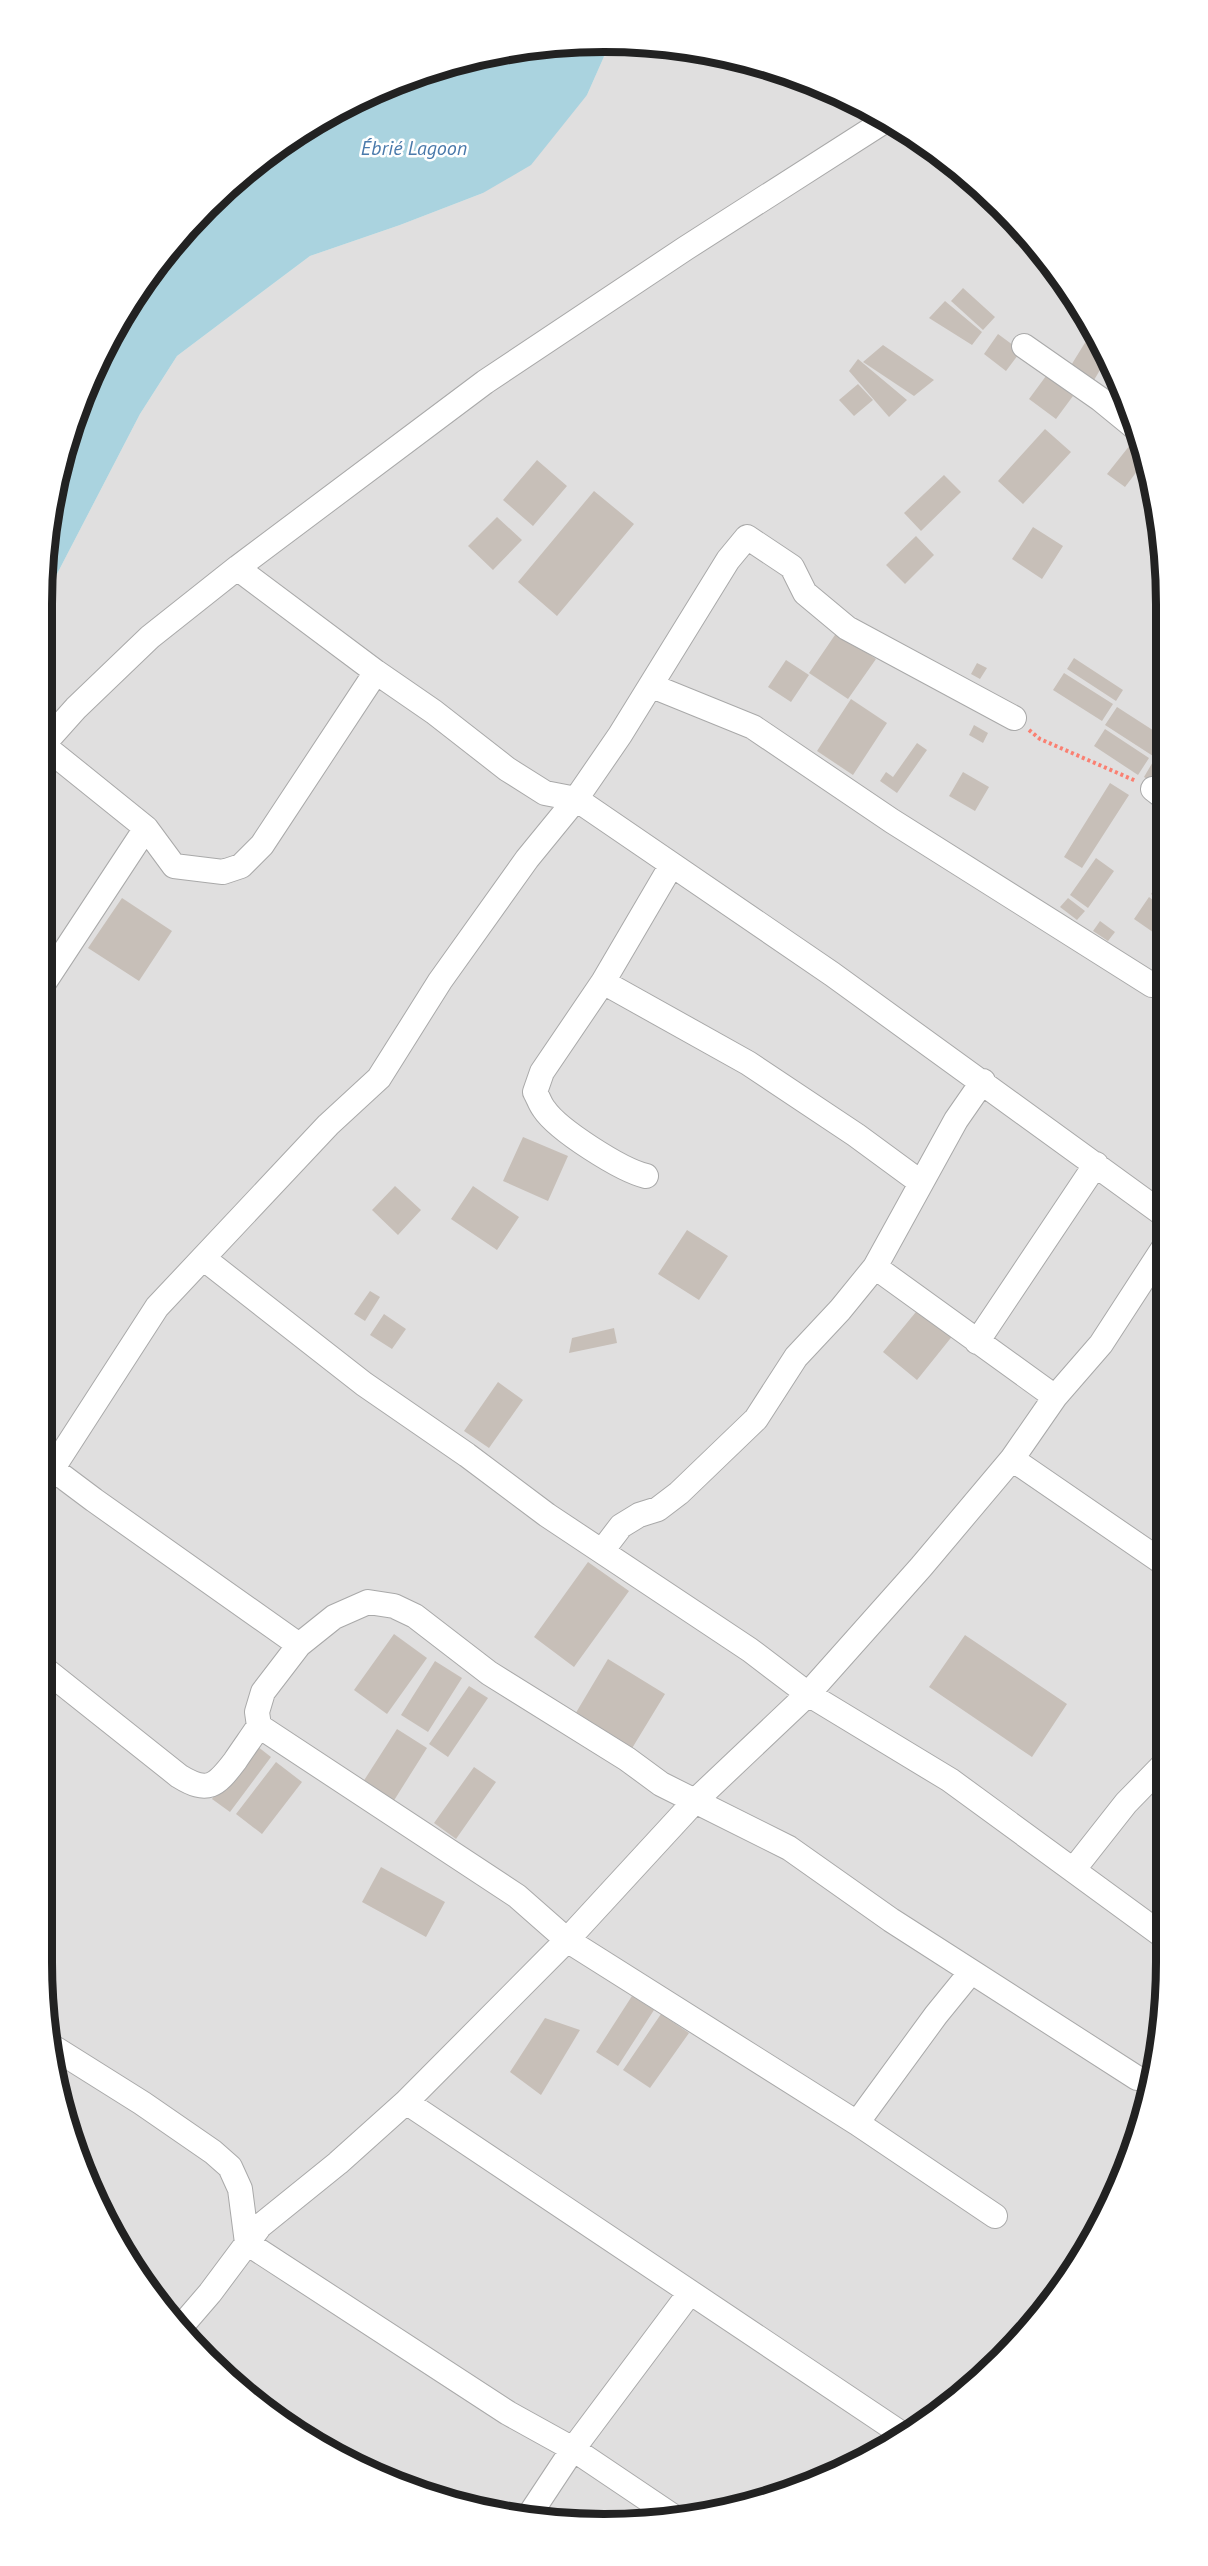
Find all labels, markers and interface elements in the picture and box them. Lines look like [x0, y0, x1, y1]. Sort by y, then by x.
water label: Ébrié Lagoon [361, 135, 467, 161]

